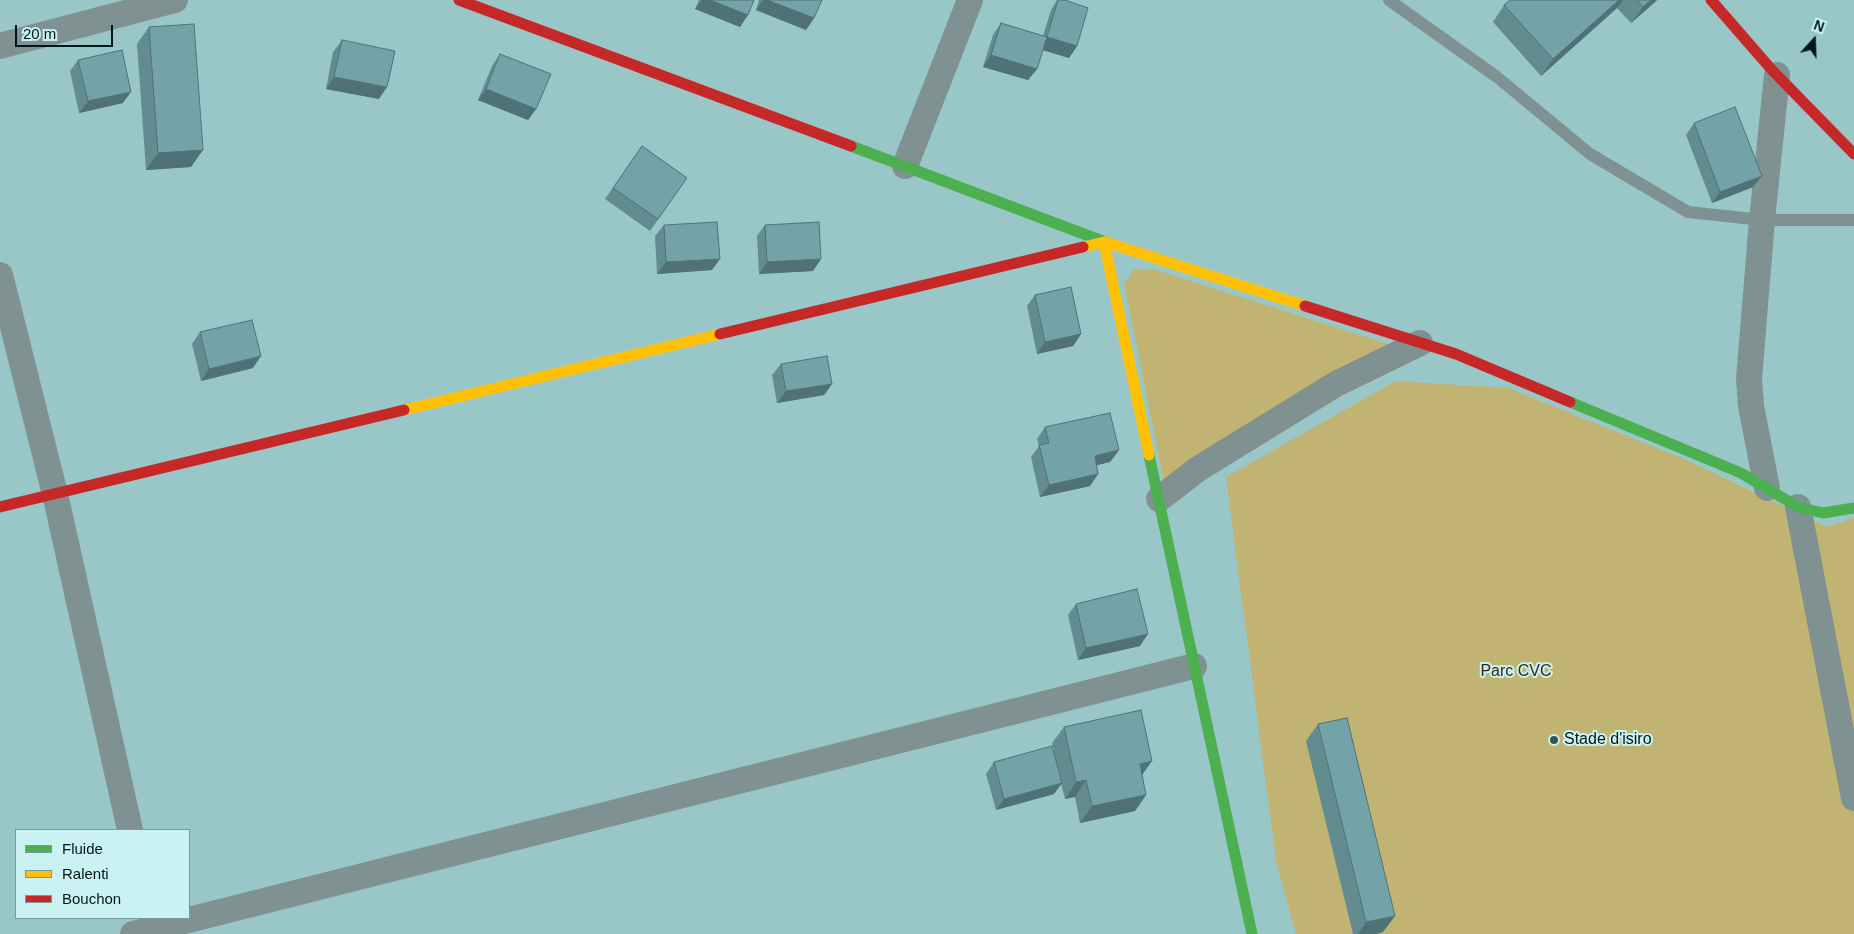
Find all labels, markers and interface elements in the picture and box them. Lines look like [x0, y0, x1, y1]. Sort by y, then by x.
scale bar [18, 15, 115, 47]
north arrow [1789, 15, 1839, 65]
text: N [1812, 17, 1827, 35]
text: 20 m [23, 25, 56, 42]
park label: Parc CVC [1480, 662, 1552, 682]
place label: Stade d'isiro [1564, 730, 1652, 750]
marker: Stade d'isiro [1548, 734, 1560, 746]
legend [15, 829, 190, 919]
text: Fluide [62, 840, 103, 857]
text: Ralenti [62, 865, 109, 882]
text: Bouchon [62, 890, 121, 907]

